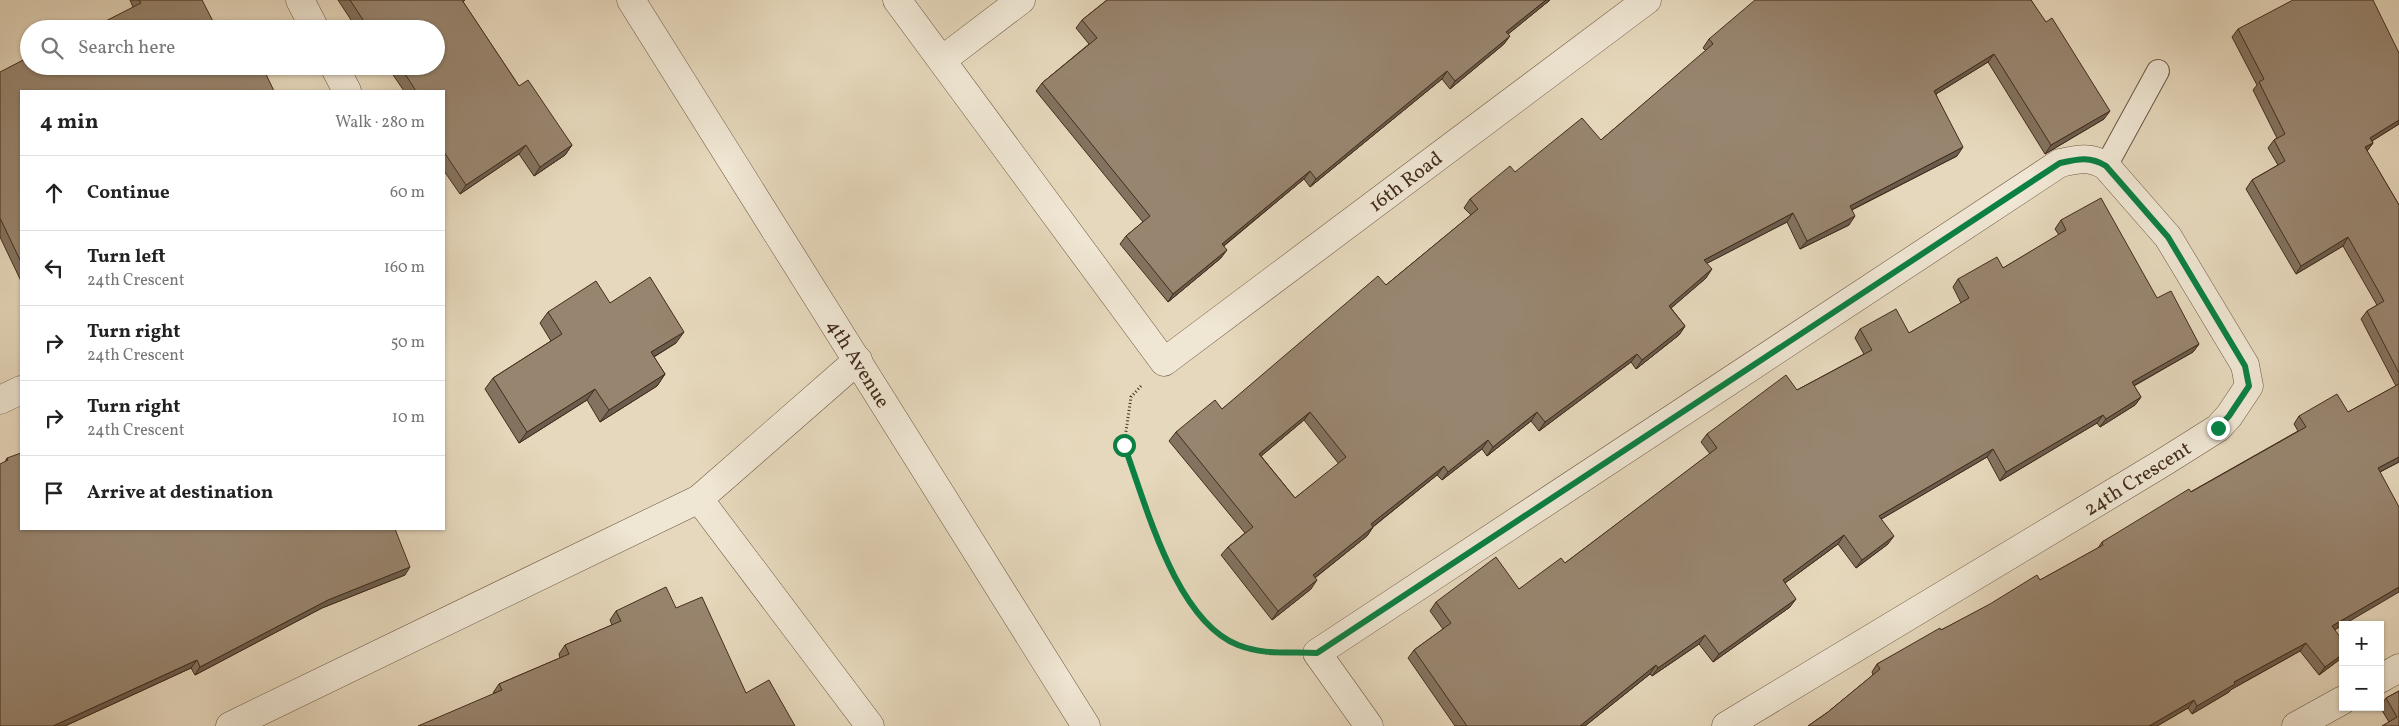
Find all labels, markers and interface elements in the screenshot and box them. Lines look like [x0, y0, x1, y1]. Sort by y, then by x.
search box [20, 20, 445, 75]
icon: search [38, 34, 66, 62]
text: Search here [78, 35, 175, 61]
text: 4 min [40, 108, 99, 137]
text: Walk · 280 m [335, 112, 425, 134]
street label: 16th Road [1363, 146, 1449, 220]
icon: ahead [40, 179, 68, 207]
text: Continue [87, 180, 170, 206]
text: 60 m [390, 182, 425, 204]
text: Turn left [87, 244, 166, 270]
icon: left [40, 254, 68, 282]
text: 160 m [384, 257, 425, 279]
text: 24th Crescent [87, 270, 185, 292]
street label: 4th Avenue [819, 314, 896, 414]
text: Turn right [87, 319, 180, 345]
icon: right [40, 329, 68, 357]
text: 50 m [391, 332, 425, 354]
text: 24th Crescent [87, 345, 185, 367]
text: Turn right [87, 394, 180, 420]
icon: right [40, 404, 68, 432]
text: 10 m [392, 407, 425, 429]
route end [2207, 417, 2230, 440]
text: 24th Crescent [87, 420, 185, 442]
route start [1113, 434, 1136, 457]
street label: 24th Crescent [2079, 436, 2197, 524]
icon: arrive [40, 479, 68, 507]
text: Arrive at destination [87, 480, 273, 506]
map controls [2339, 621, 2384, 711]
button: + [2339, 621, 2384, 666]
button: − [2339, 666, 2384, 711]

